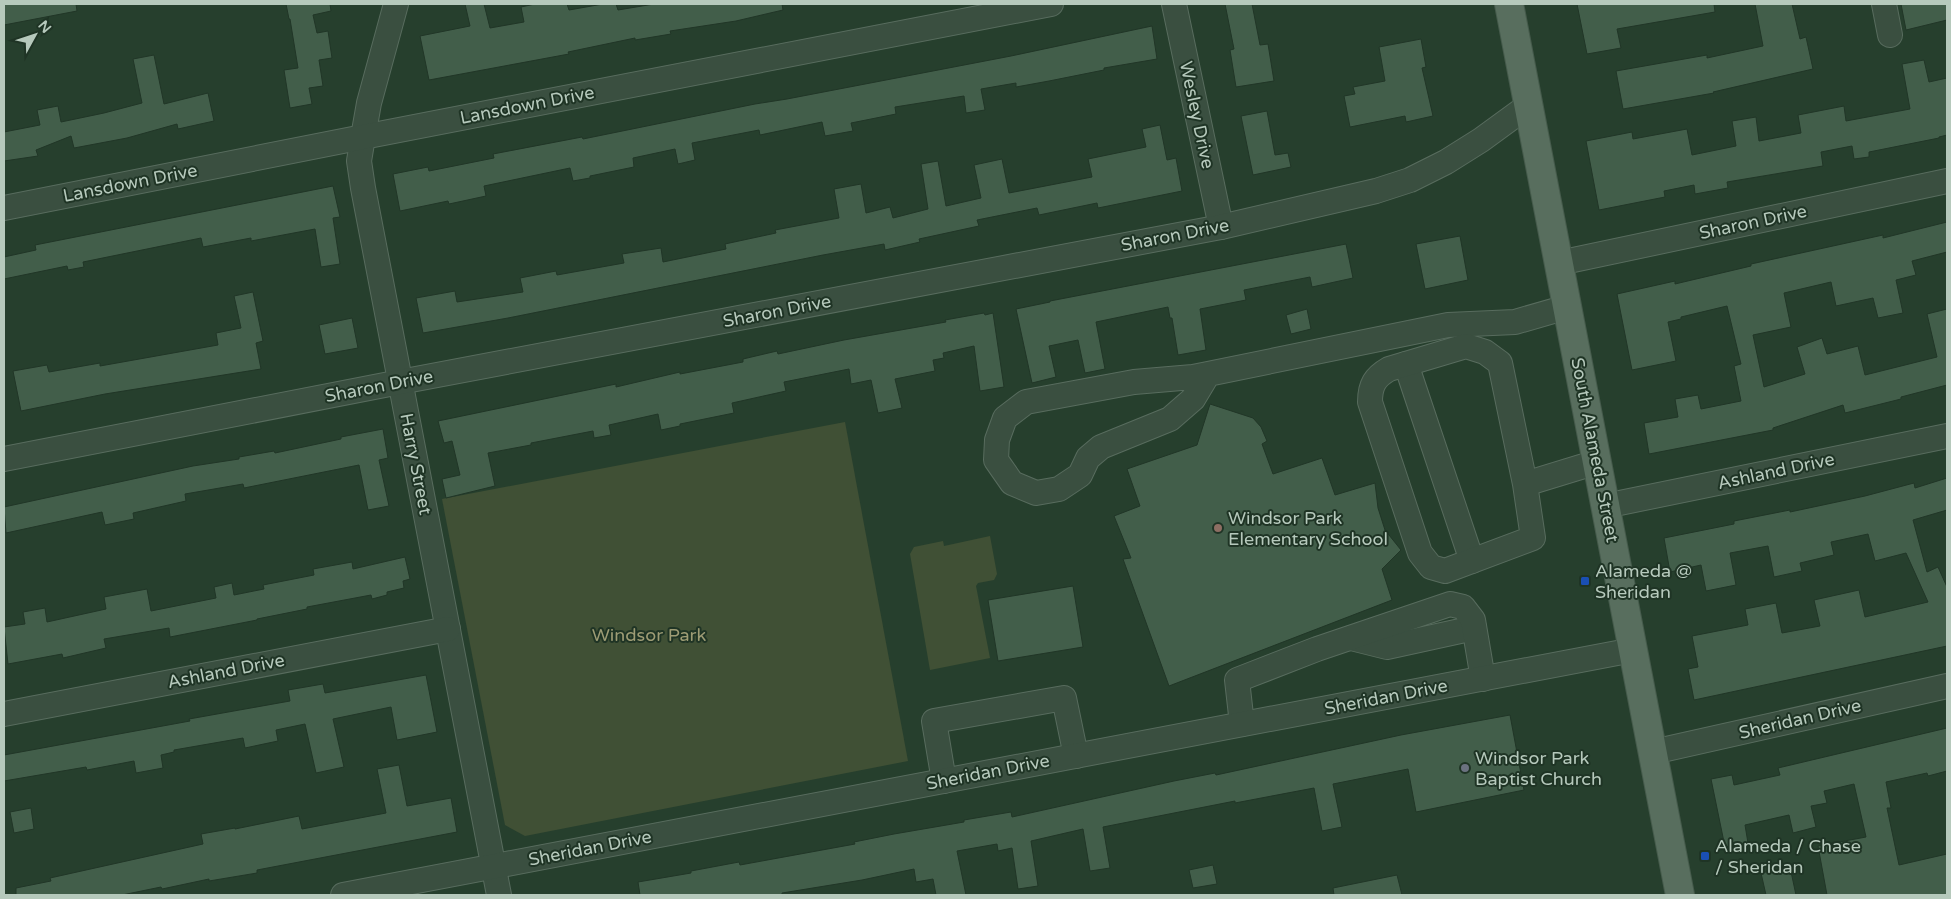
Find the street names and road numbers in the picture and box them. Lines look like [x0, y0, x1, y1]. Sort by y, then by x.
street label: Wesley Drive [1175, 59, 1219, 171]
street label: Lansdown Drive [458, 81, 596, 129]
street label: Lansdown Drive [61, 159, 199, 207]
street label: Sharon Drive [1697, 200, 1809, 244]
street label: Sharon Drive [1119, 214, 1231, 256]
street label: Sharon Drive [721, 290, 833, 332]
street label: South Alameda Street [1566, 356, 1624, 544]
street label: Sharon Drive [323, 365, 435, 407]
street label: Harry Street [395, 411, 437, 517]
street label: Ashland Drive [1716, 448, 1836, 494]
street label: Ashland Drive [166, 649, 286, 693]
street label: Sheridan Drive [1323, 674, 1449, 720]
street label: Sheridan Drive [1737, 694, 1863, 744]
street label: Sheridan Drive [925, 749, 1051, 795]
street label: Sheridan Drive [527, 825, 653, 871]

